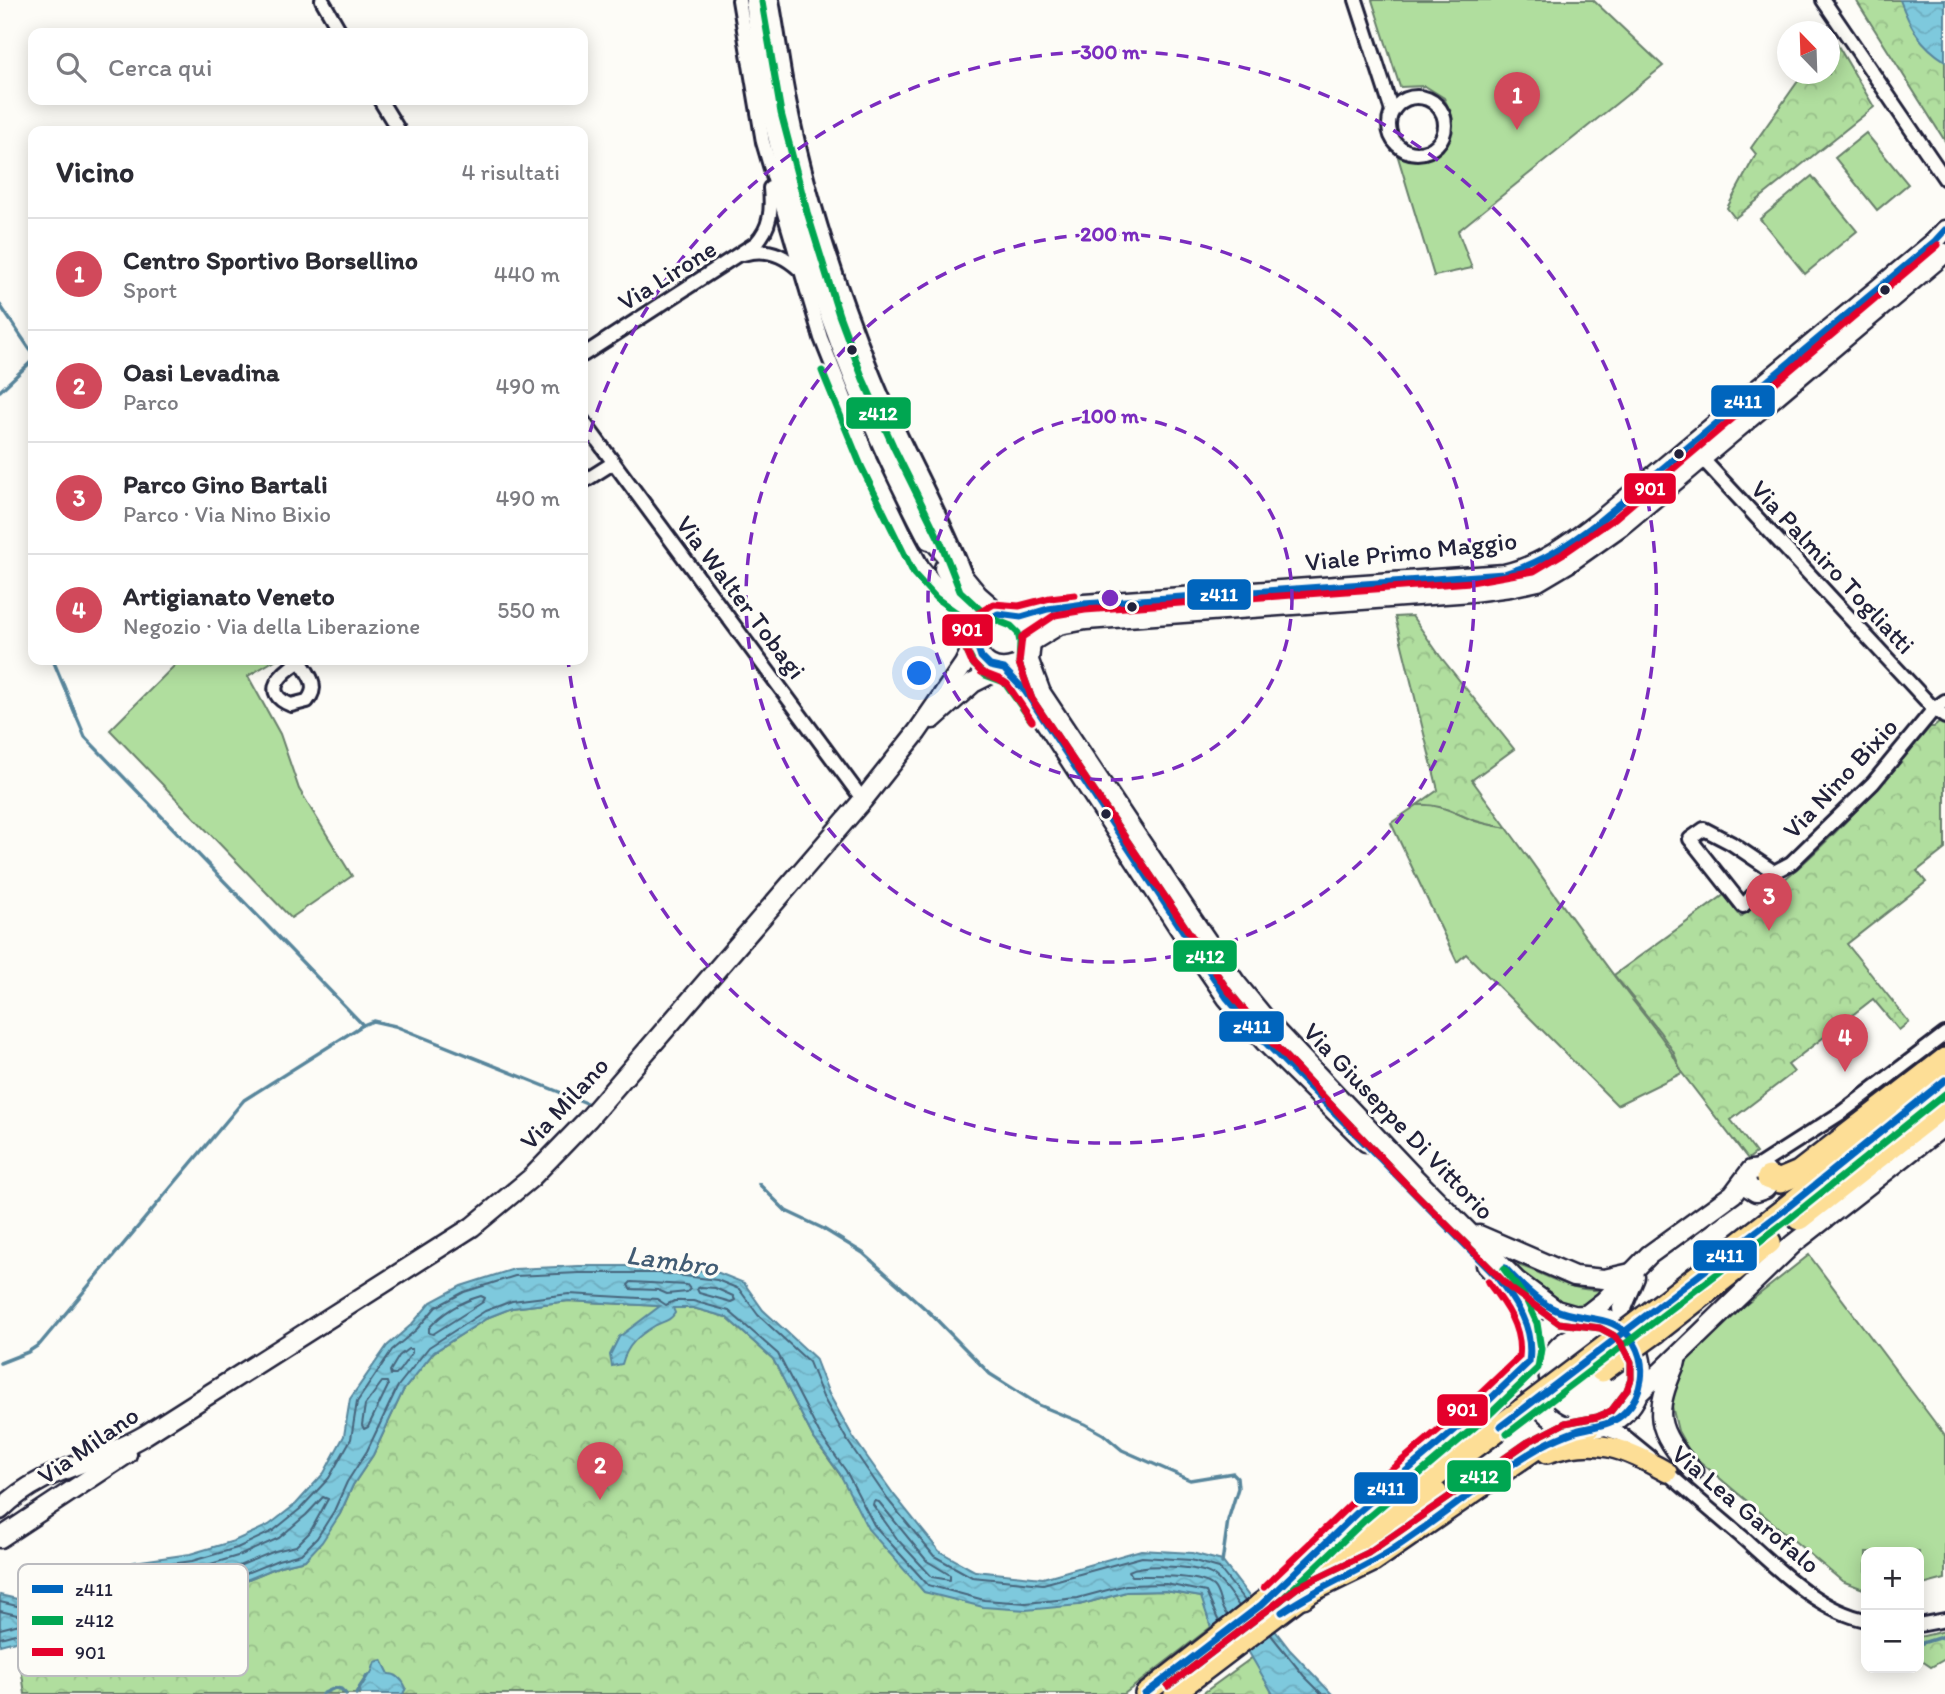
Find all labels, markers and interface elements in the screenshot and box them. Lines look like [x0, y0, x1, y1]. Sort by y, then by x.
north arrow [1777, 21, 1840, 84]
search box [28, 28, 588, 105]
text: 300 m [1080, 39, 1140, 64]
icon: search [52, 48, 90, 86]
text: Cerca qui [108, 51, 212, 83]
pin: 1 [1494, 72, 1540, 130]
text: Vicino [56, 153, 134, 190]
text: 4 risultati [462, 158, 560, 186]
text: 200 m [1080, 221, 1140, 246]
street label: Via Lirone [612, 232, 722, 318]
text: Centro Sportivo Borsellino [123, 244, 418, 276]
text: 1 [74, 260, 84, 288]
text: 440 m [494, 260, 560, 288]
text: Sport [123, 276, 177, 304]
unlabelled marker [1878, 283, 1892, 297]
unlabelled marker [845, 343, 859, 357]
text: Oasi Levadina [123, 356, 279, 388]
text: 2 [73, 372, 85, 400]
text: 490 m [495, 372, 560, 400]
line badge: z411 [1710, 384, 1776, 418]
text: Parco [123, 388, 179, 416]
text: z411 [1724, 390, 1762, 413]
line badge: z412 [845, 396, 912, 430]
text: z412 [858, 402, 898, 425]
text: 100 m [1081, 403, 1139, 428]
unlabelled marker [1672, 447, 1686, 461]
text: Parco Gino Bartali [123, 468, 328, 500]
line badge: 901 [1623, 472, 1677, 505]
street label: Via Palmiro Togliatti [1744, 473, 1922, 661]
text: 901 [1635, 477, 1665, 500]
text: 3 [73, 484, 85, 512]
text: 490 m [495, 484, 560, 512]
text: Parco · Via Nino Bixio [123, 500, 331, 528]
street label: Via Walter Tobagi [669, 509, 813, 685]
street label: Viale Primo Maggio [1303, 524, 1519, 578]
line badge: z411 [1186, 578, 1252, 611]
text: Artigianato Veneto [123, 580, 335, 612]
text: z411 [1200, 583, 1238, 606]
centre of rings [1098, 586, 1122, 610]
text: 4 [72, 596, 86, 624]
text: 550 m [497, 596, 560, 624]
unlabelled marker [1125, 600, 1139, 614]
text: Negozio · Via della Liberazione [123, 612, 420, 640]
line badge: 901 [941, 613, 994, 647]
text: 901 [952, 618, 982, 641]
your location [902, 656, 936, 690]
street label: Via Nino Bixio [1776, 711, 1904, 845]
unlabelled marker [1099, 807, 1113, 821]
pin: 3 [1746, 873, 1792, 931]
line badge: z412 [1172, 939, 1238, 973]
text: z412 [1185, 945, 1225, 968]
line badge: z411 [1218, 1010, 1285, 1043]
pin: 4 [1822, 1014, 1868, 1072]
text: z411 [1233, 1015, 1271, 1038]
street label: Via Giuseppe Di Vittorio [1296, 1016, 1502, 1226]
street label: Via Milano [513, 1050, 615, 1156]
water label: Lambro [624, 1237, 721, 1283]
line badge: z411 [1692, 1239, 1758, 1272]
text: z411 [1706, 1244, 1744, 1267]
line badge: 901 [1436, 1393, 1489, 1427]
text: 901 [1447, 1398, 1477, 1421]
street label: Via Milano [31, 1399, 145, 1491]
street label: Via Lea Garofalo [1665, 1438, 1827, 1580]
pin: 2 [577, 1442, 623, 1500]
line badge: z412 [1446, 1459, 1512, 1493]
text: z412 [1459, 1465, 1499, 1488]
line badge: z411 [1353, 1471, 1419, 1505]
text: z411 [1367, 1477, 1405, 1500]
map controls [1861, 1547, 1924, 1673]
button: + [1861, 1547, 1924, 1610]
legend [18, 1564, 248, 1676]
text: z411 [75, 1578, 113, 1601]
text: z412 [75, 1609, 114, 1632]
button: − [1861, 1610, 1924, 1673]
text: 901 [75, 1641, 106, 1664]

